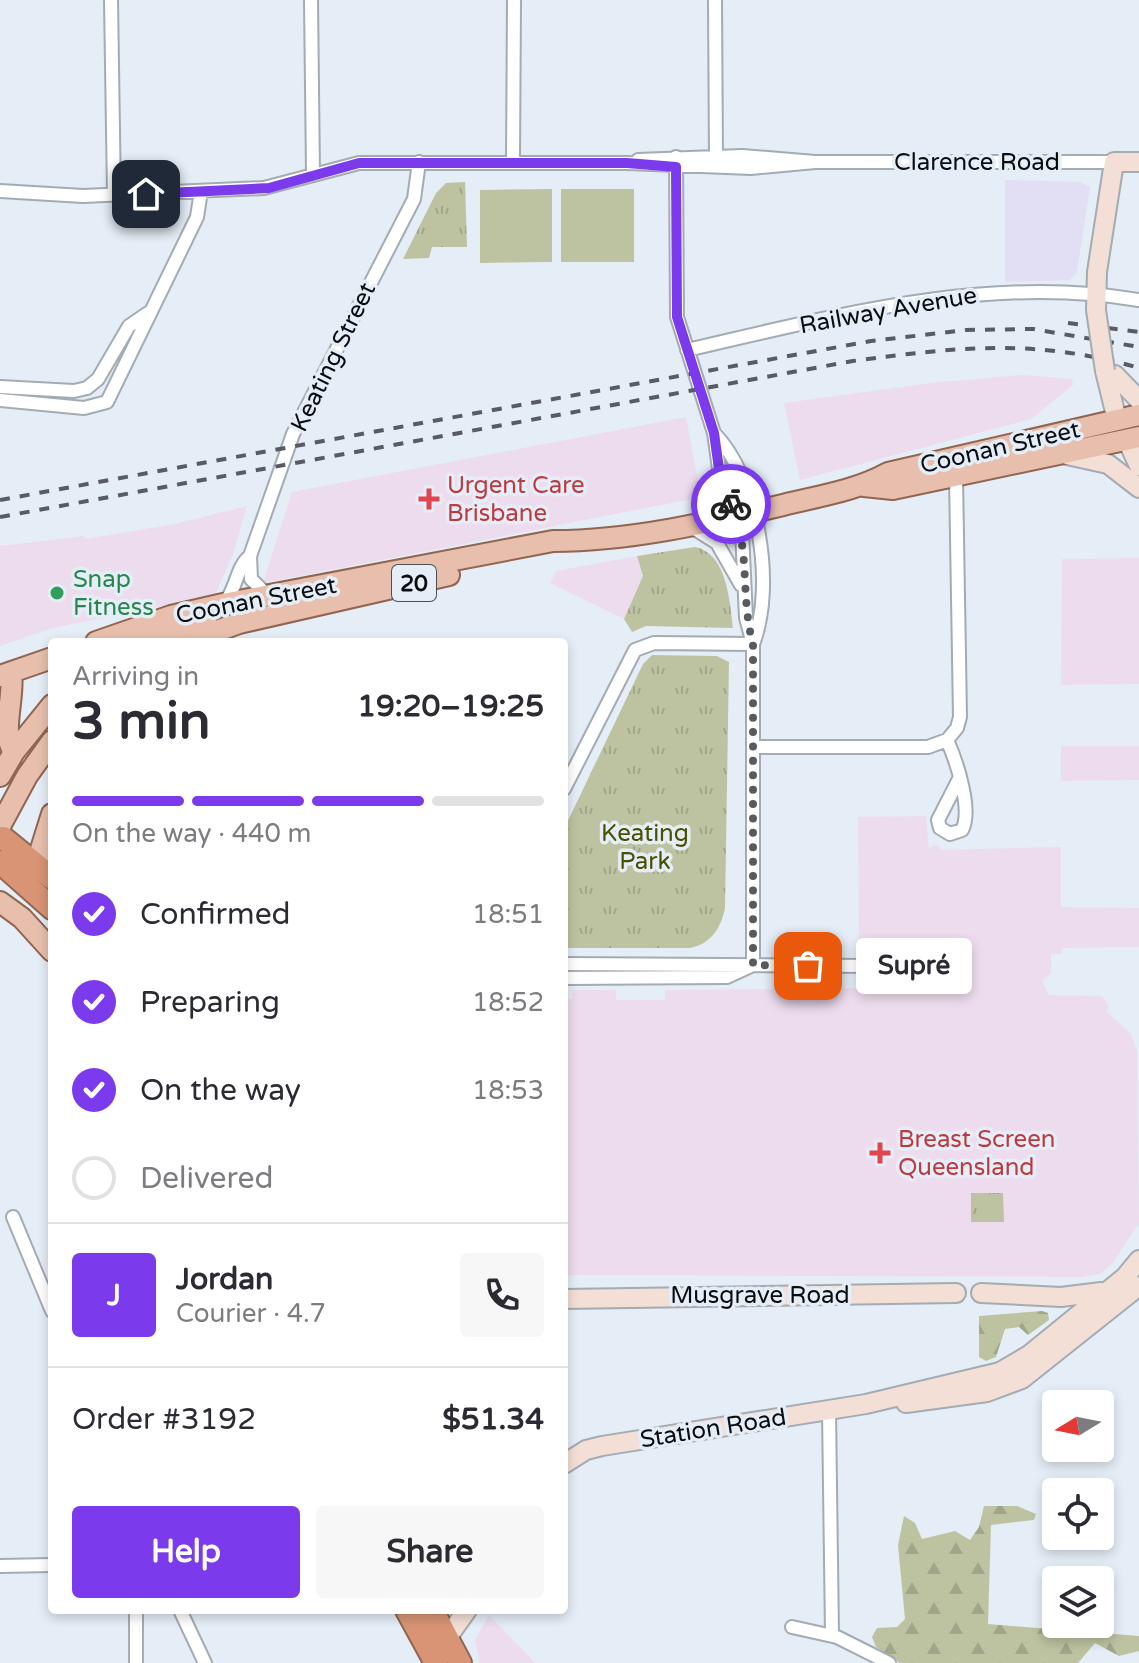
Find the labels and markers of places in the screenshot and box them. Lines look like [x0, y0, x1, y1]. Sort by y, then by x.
pin [112, 160, 180, 228]
place label: Urgent Care Brisbane [447, 471, 585, 528]
marker: Urgent Care Brisbane [418, 488, 440, 510]
place label: Snap Fitness [73, 565, 154, 622]
marker: Snap Fitness [48, 584, 66, 602]
pin [774, 932, 842, 1000]
callout: Supré [856, 938, 972, 994]
place label: Breast Screen Queensland [898, 1125, 1055, 1182]
marker: Breast Screen Queensland [869, 1142, 891, 1164]

